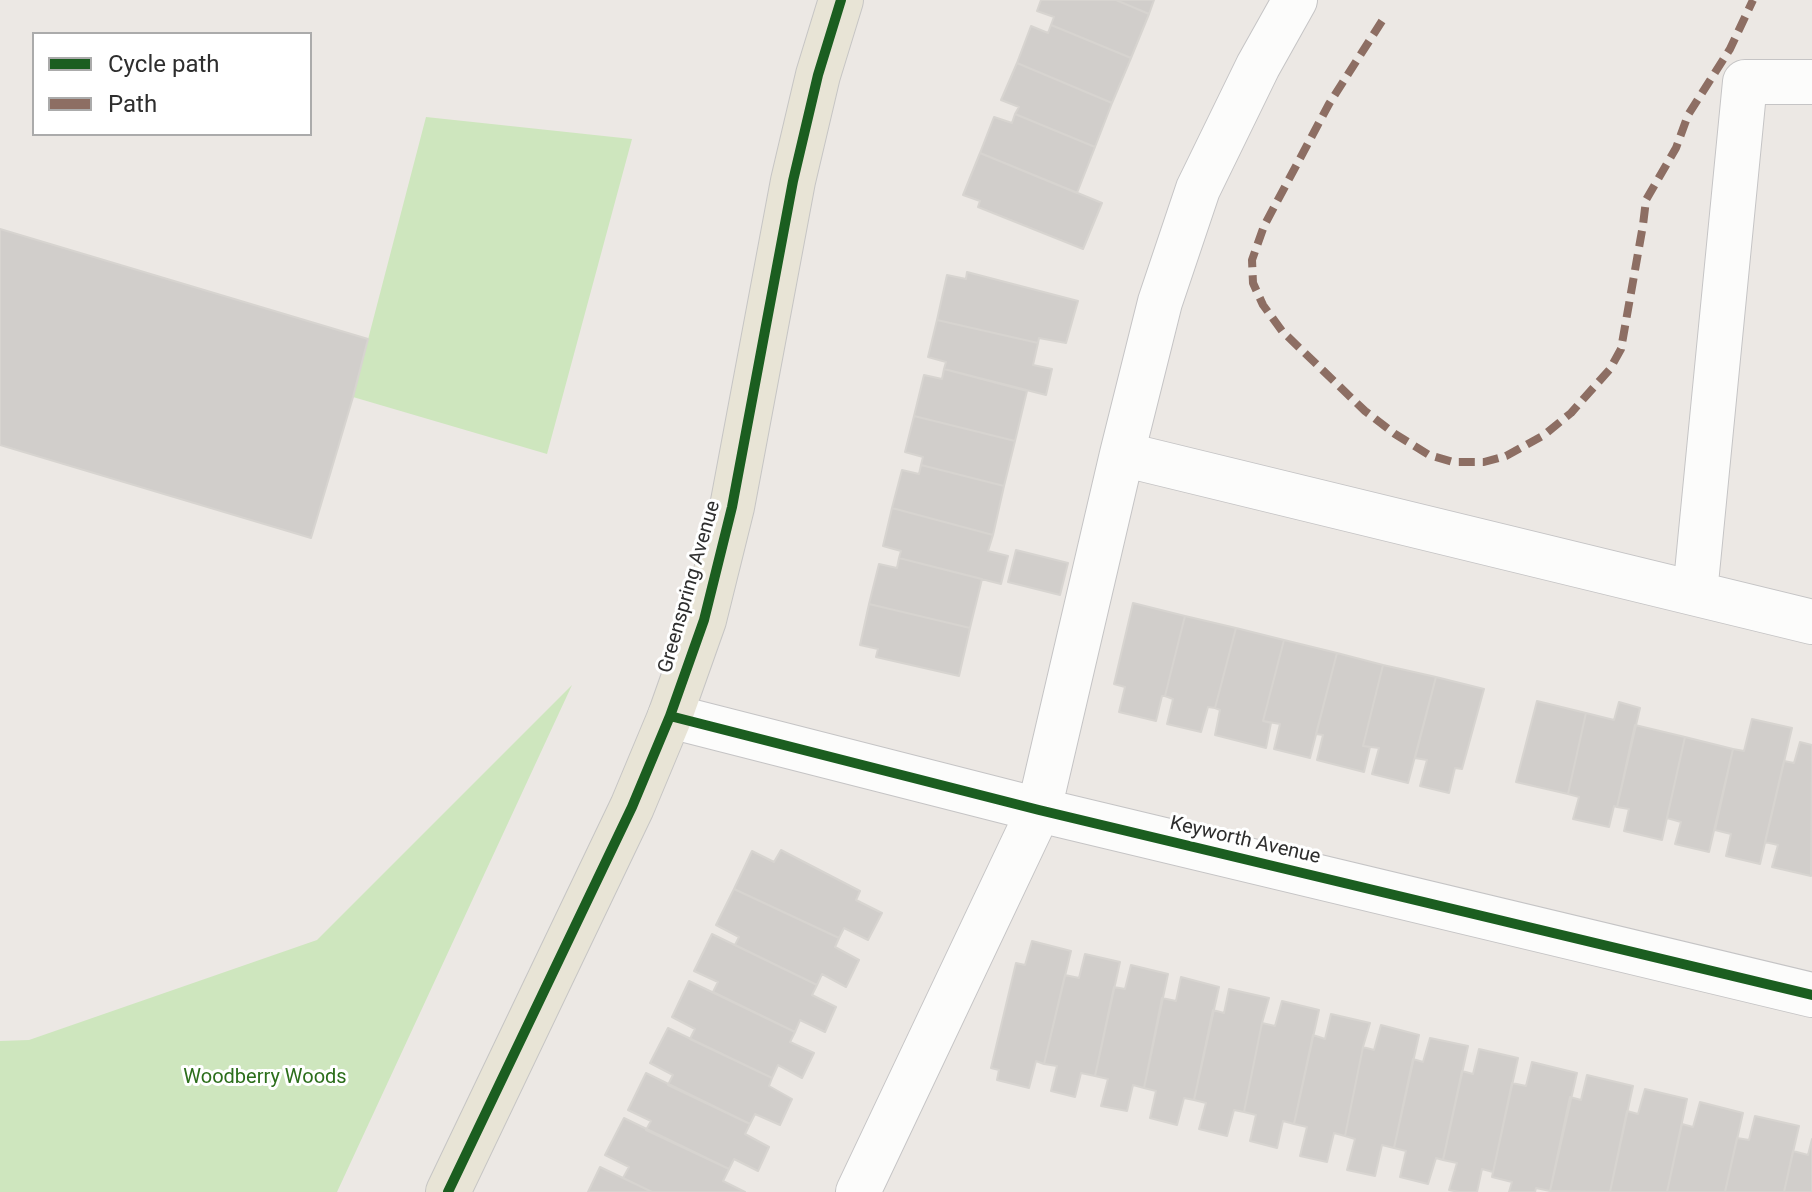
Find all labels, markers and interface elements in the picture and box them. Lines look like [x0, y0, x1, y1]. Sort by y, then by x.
legend [32, 32, 312, 136]
text: Cycle path [108, 50, 220, 78]
text: Path [108, 90, 157, 118]
street label: Greenspring Avenue [654, 498, 726, 676]
street label: Keyworth Avenue [1167, 812, 1323, 870]
park label: Woodberry Woods [183, 1066, 347, 1090]

